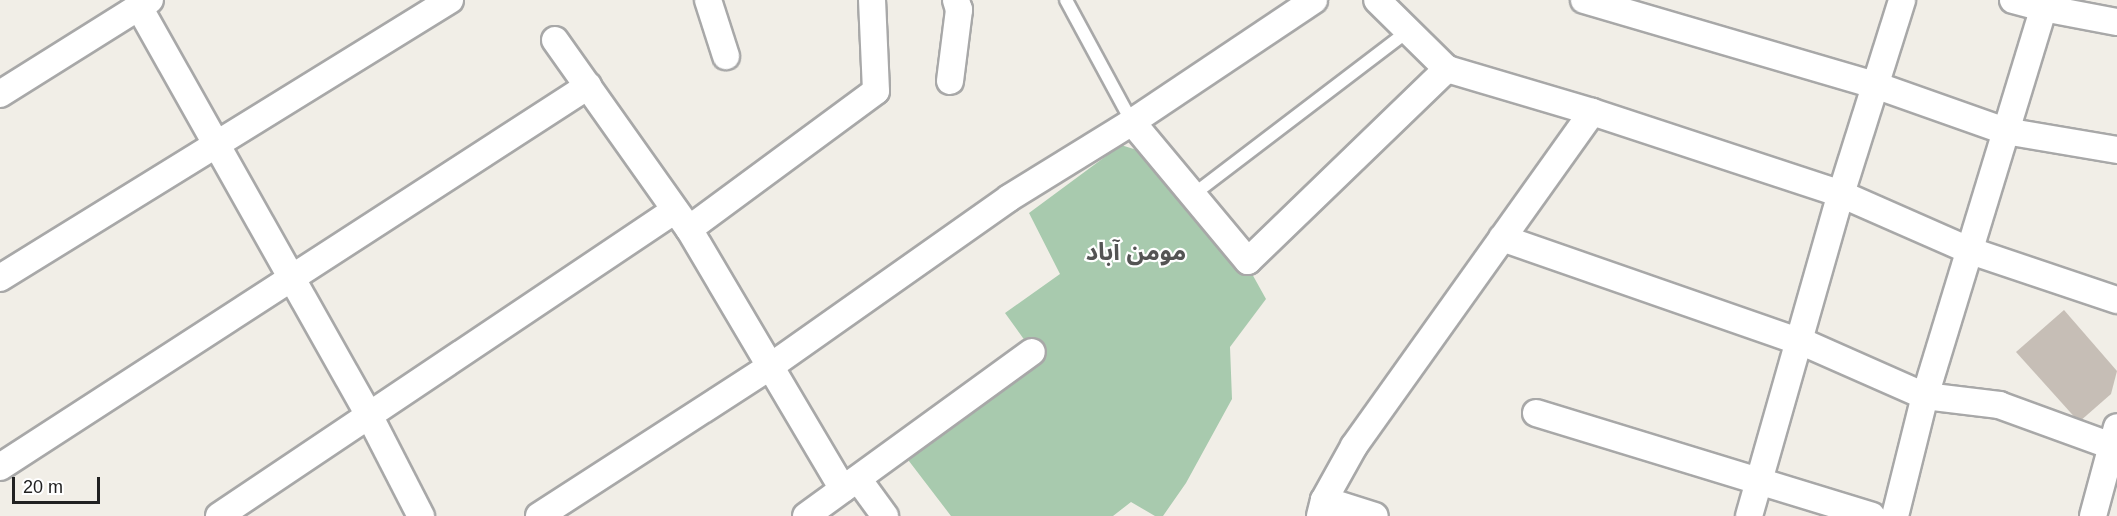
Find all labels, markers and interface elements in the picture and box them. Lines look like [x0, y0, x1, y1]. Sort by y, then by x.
district label: مومن آباد [1086, 238, 1186, 266]
scale bar [15, 465, 104, 503]
text: 20 m [23, 477, 63, 497]

